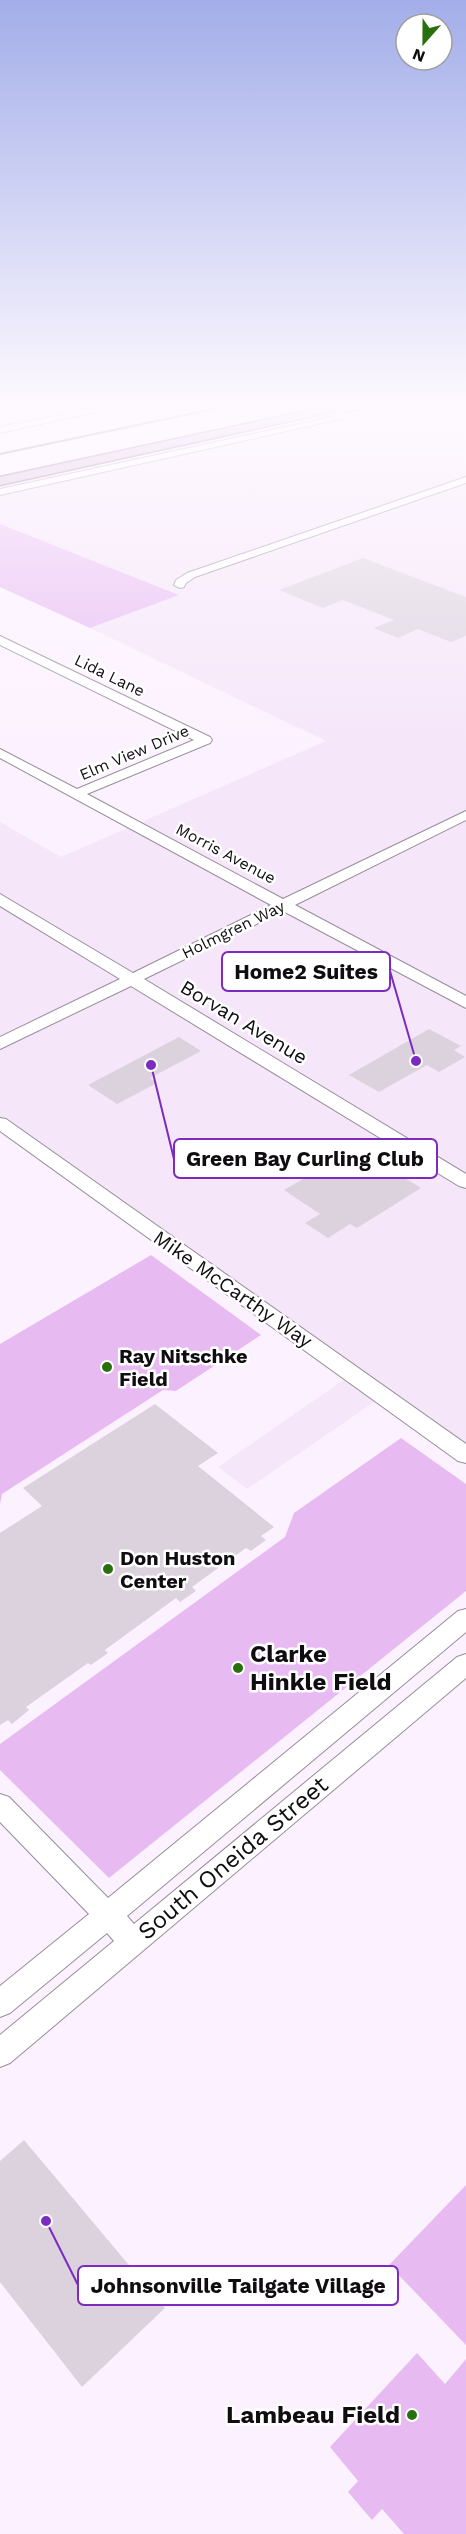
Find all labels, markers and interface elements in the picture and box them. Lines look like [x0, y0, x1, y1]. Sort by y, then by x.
north arrow [394, 12, 454, 72]
text: N [410, 45, 428, 67]
street label: Lida Lane [72, 650, 148, 701]
street label: Elm View Drive [77, 721, 192, 784]
street label: Morris Avenue [173, 819, 279, 888]
street label: Holmgren Way [179, 896, 288, 963]
callout: Home2 Suites [222, 952, 390, 991]
text: Home2 Suites [234, 959, 378, 984]
street label: Borvan Avenue [176, 975, 312, 1069]
callout: Green Bay Curling Club [174, 1139, 437, 1178]
text: Green Bay Curling Club [186, 1146, 424, 1171]
street label: Mike McCarthy Way [149, 1225, 318, 1353]
place label: Ray Nitschke Field [119, 1344, 247, 1391]
marker: Ray Nitschke Field [100, 1360, 114, 1374]
place label: Don Huston Center [120, 1546, 235, 1593]
marker: Don Huston Center [101, 1562, 115, 1576]
place label: Clarke Hinkle Field [250, 1640, 392, 1696]
marker: Clarke Hinkle Field [231, 1661, 245, 1675]
street label: South Oneida Street [132, 1770, 334, 1946]
callout: Johnsonville Tailgate Village [78, 2266, 398, 2305]
text: Johnsonville Tailgate Village [90, 2273, 386, 2298]
place label: Lambeau Field [226, 2401, 400, 2429]
marker: Lambeau Field [405, 2408, 419, 2422]

